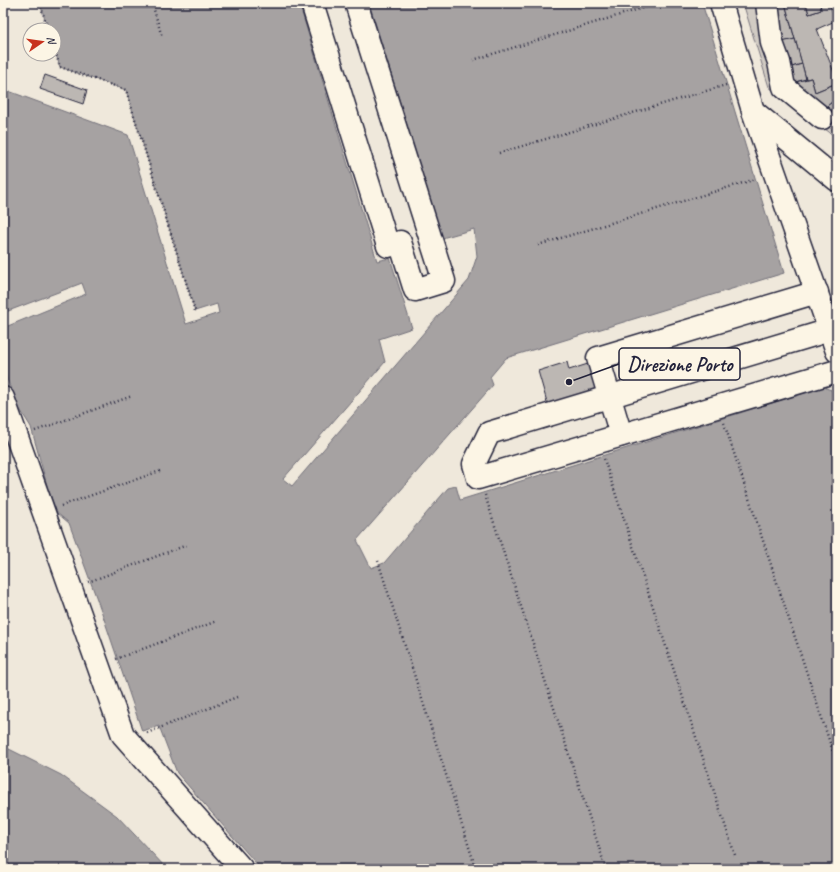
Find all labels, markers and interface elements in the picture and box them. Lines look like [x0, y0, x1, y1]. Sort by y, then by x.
north arrow [22, 22, 62, 62]
text: N [44, 35, 60, 47]
callout: Direzione Porto [619, 348, 740, 380]
text: Direzione Porto [627, 352, 734, 377]

